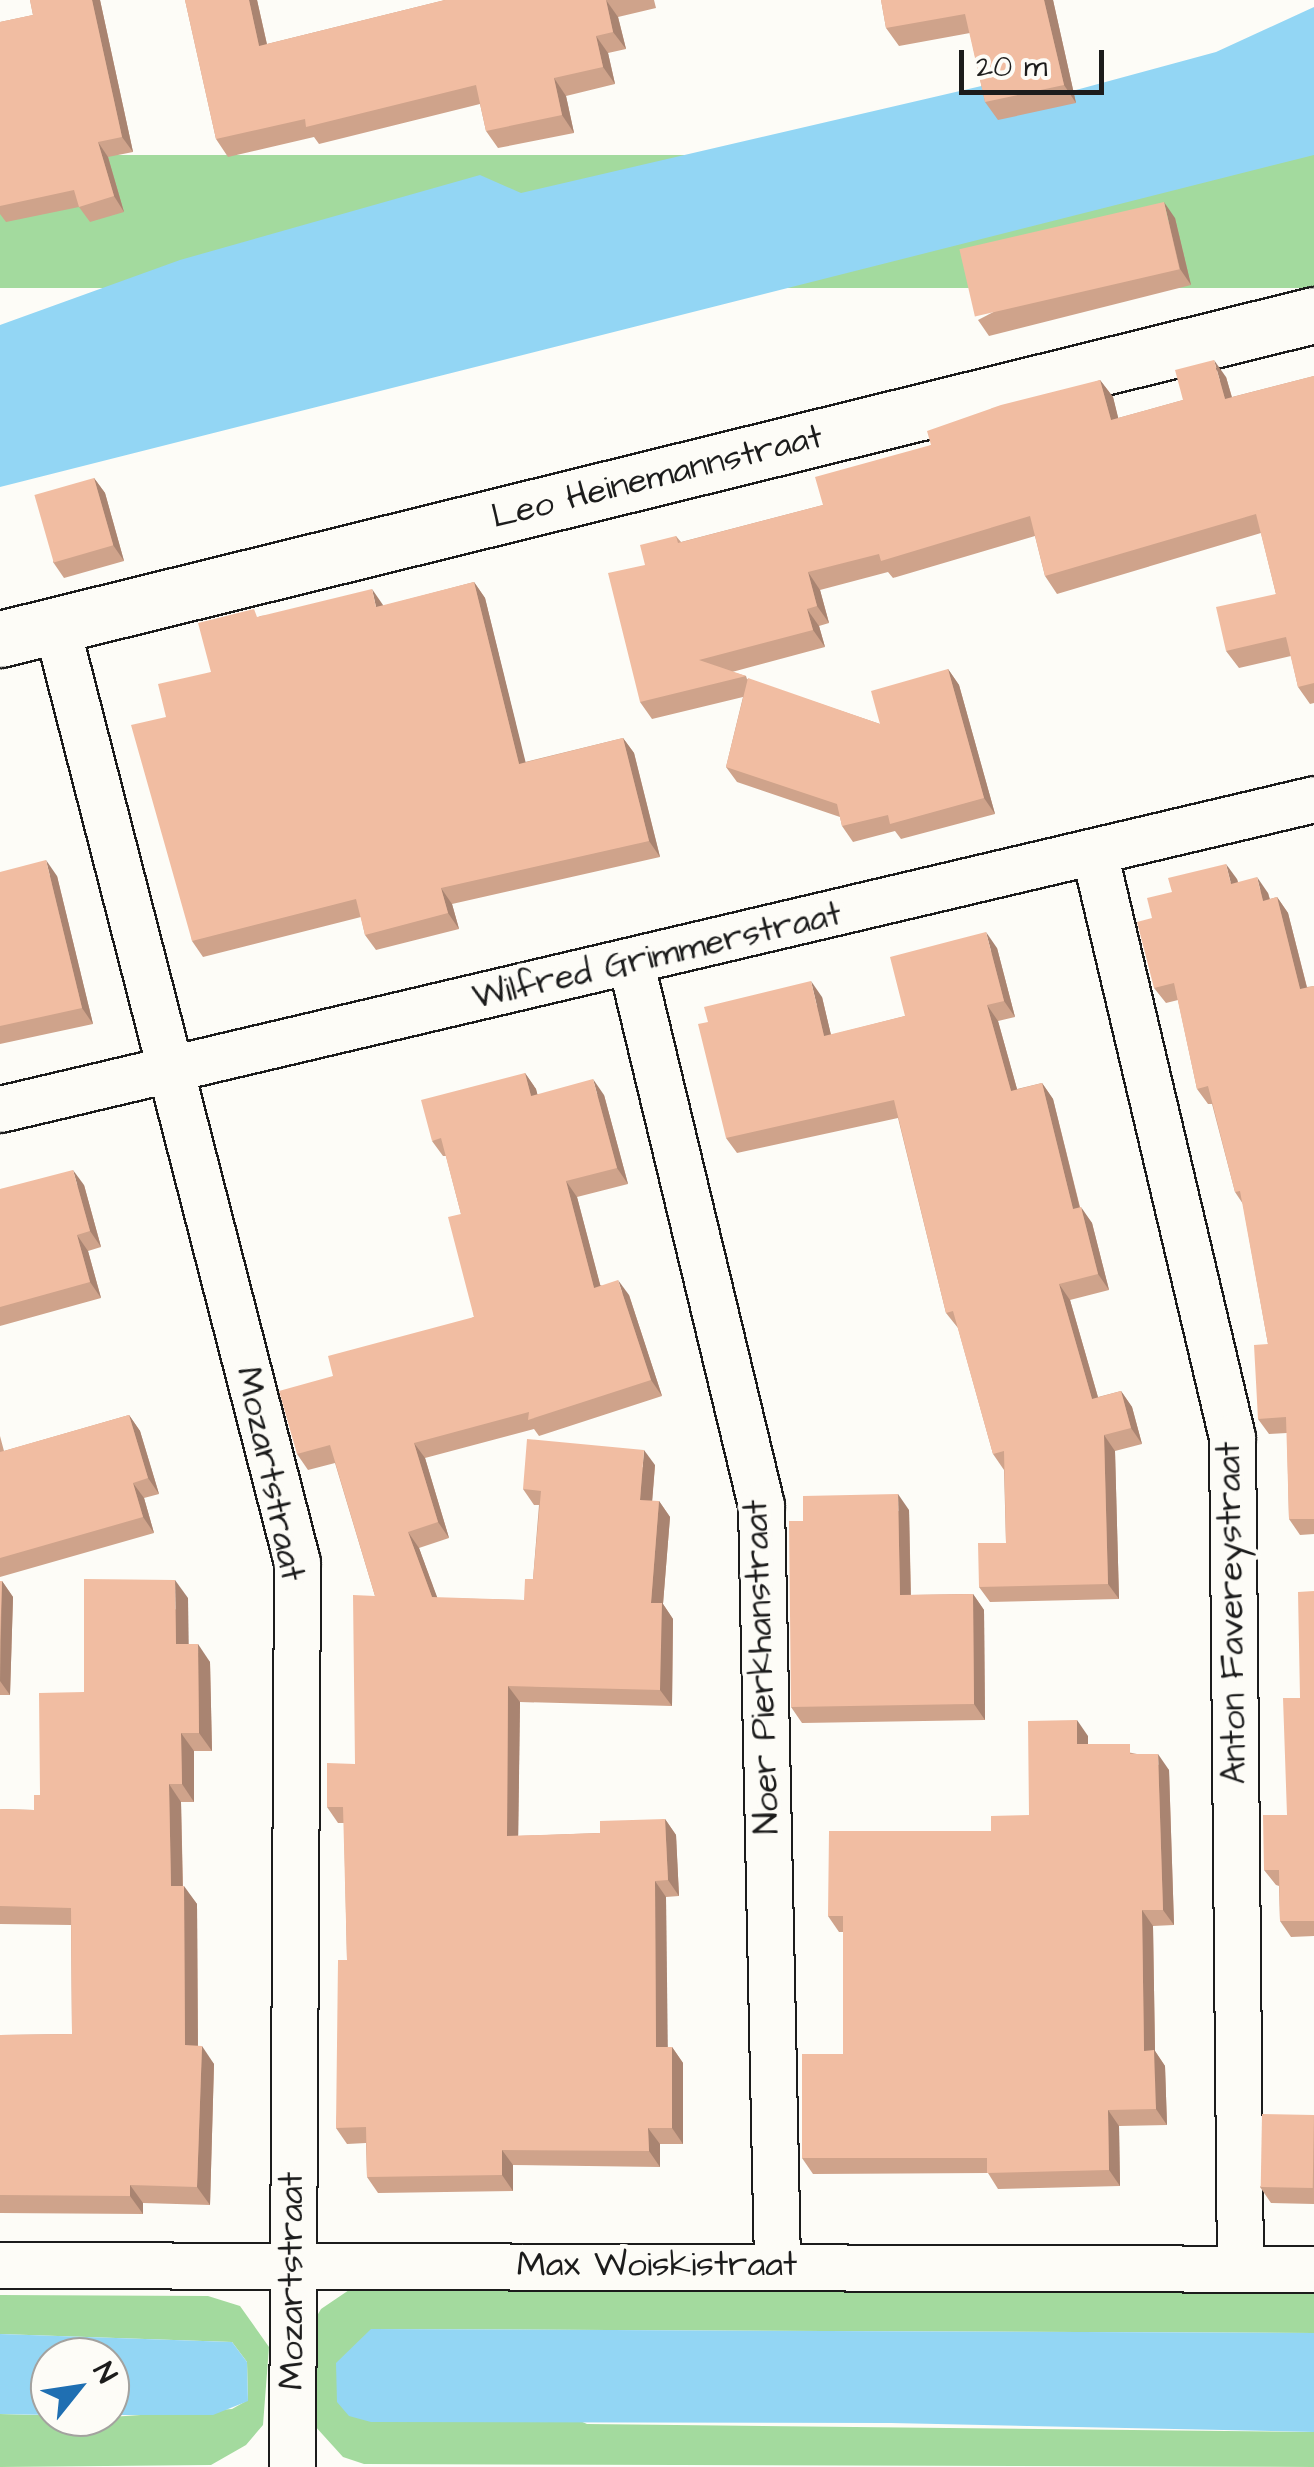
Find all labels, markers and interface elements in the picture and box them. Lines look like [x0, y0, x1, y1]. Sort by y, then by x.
scale bar [964, 30, 1109, 92]
text: 20 m [976, 46, 1047, 88]
street label: Leo Heinemannstraat [487, 416, 827, 538]
street label: Wilfred Grimmerstraat [469, 893, 845, 1019]
street label: Mozartstraat [227, 1363, 313, 1585]
street label: Anton Favereystraat [1208, 1441, 1256, 1785]
street label: Noer Pierkhanstraat [735, 1499, 789, 1835]
street label: Mozartstraat [271, 2172, 313, 2390]
street label: Max Woiskistraat [517, 2244, 797, 2286]
north arrow [30, 2337, 130, 2437]
text: N [83, 2355, 126, 2390]

